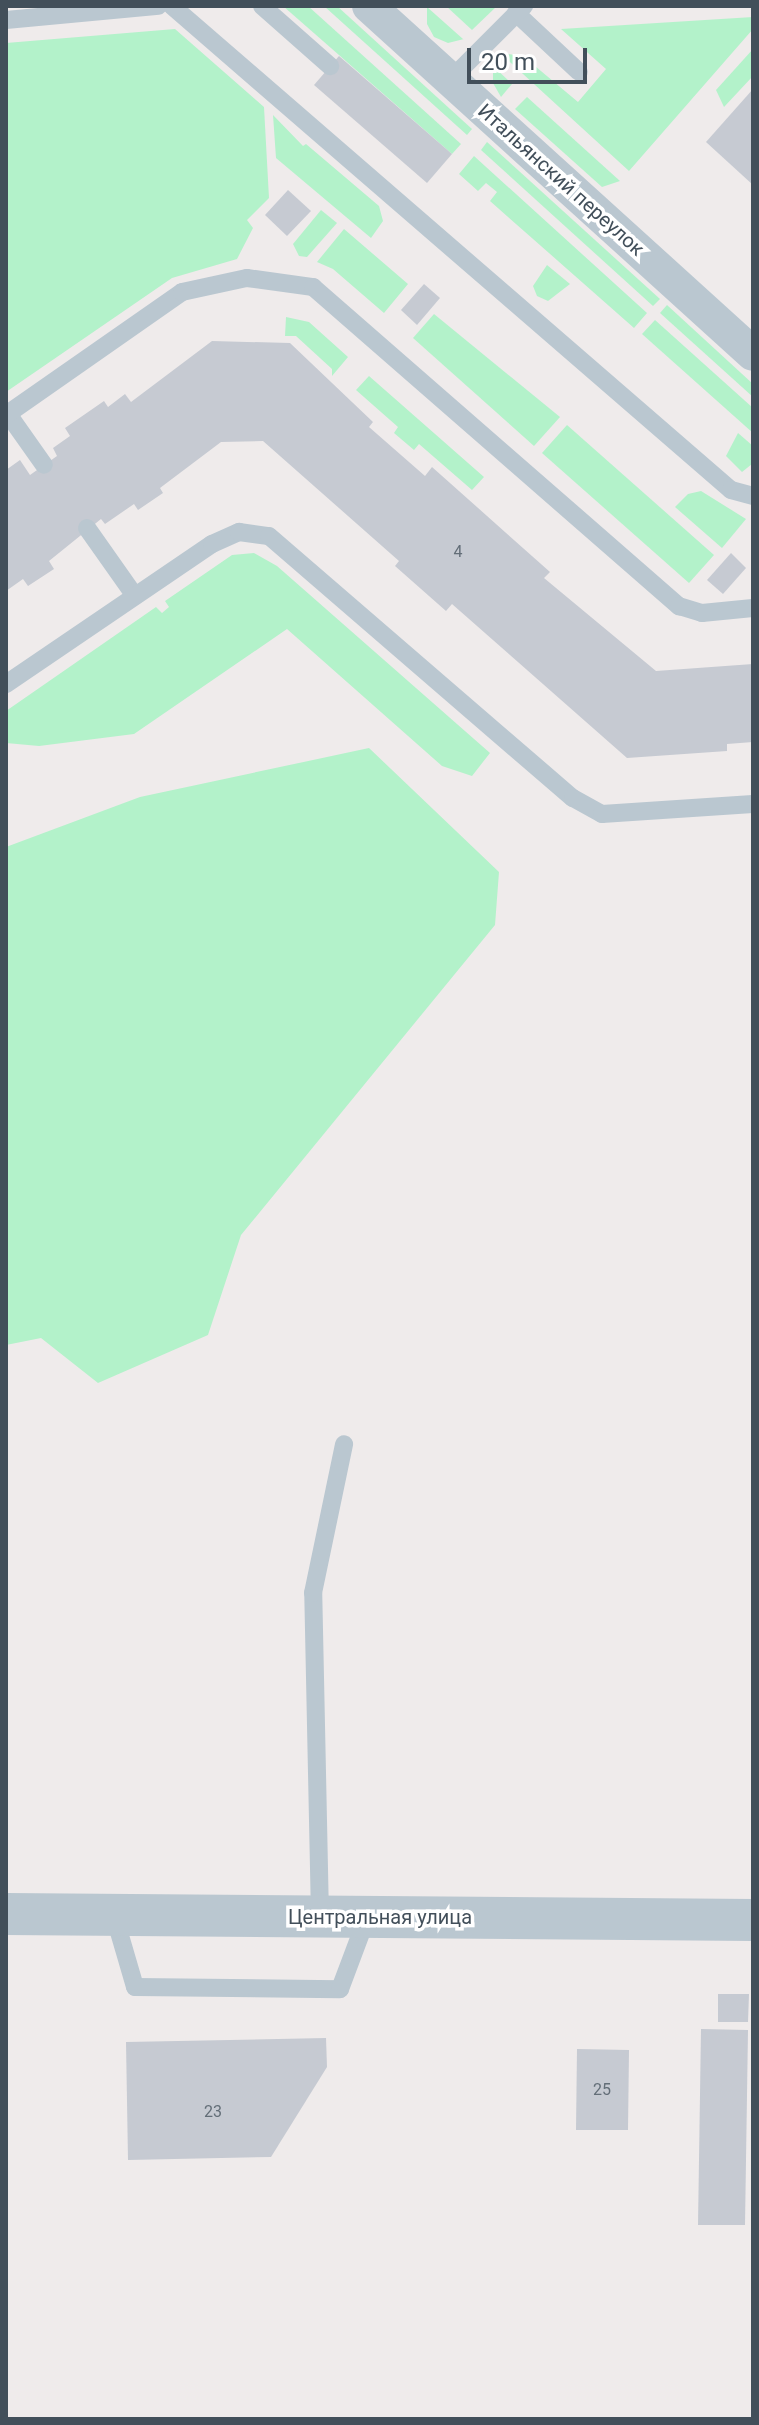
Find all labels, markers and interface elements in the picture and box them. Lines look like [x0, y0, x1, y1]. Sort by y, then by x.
scale bar [471, 32, 591, 82]
text: 20 m [481, 48, 535, 76]
street label: Итальянский переулок [473, 99, 649, 261]
house number: 4 [454, 542, 462, 562]
street label: Центральная улица [288, 1905, 472, 1929]
house number: 25 [593, 2080, 611, 2100]
house number: 23 [204, 2102, 222, 2122]

